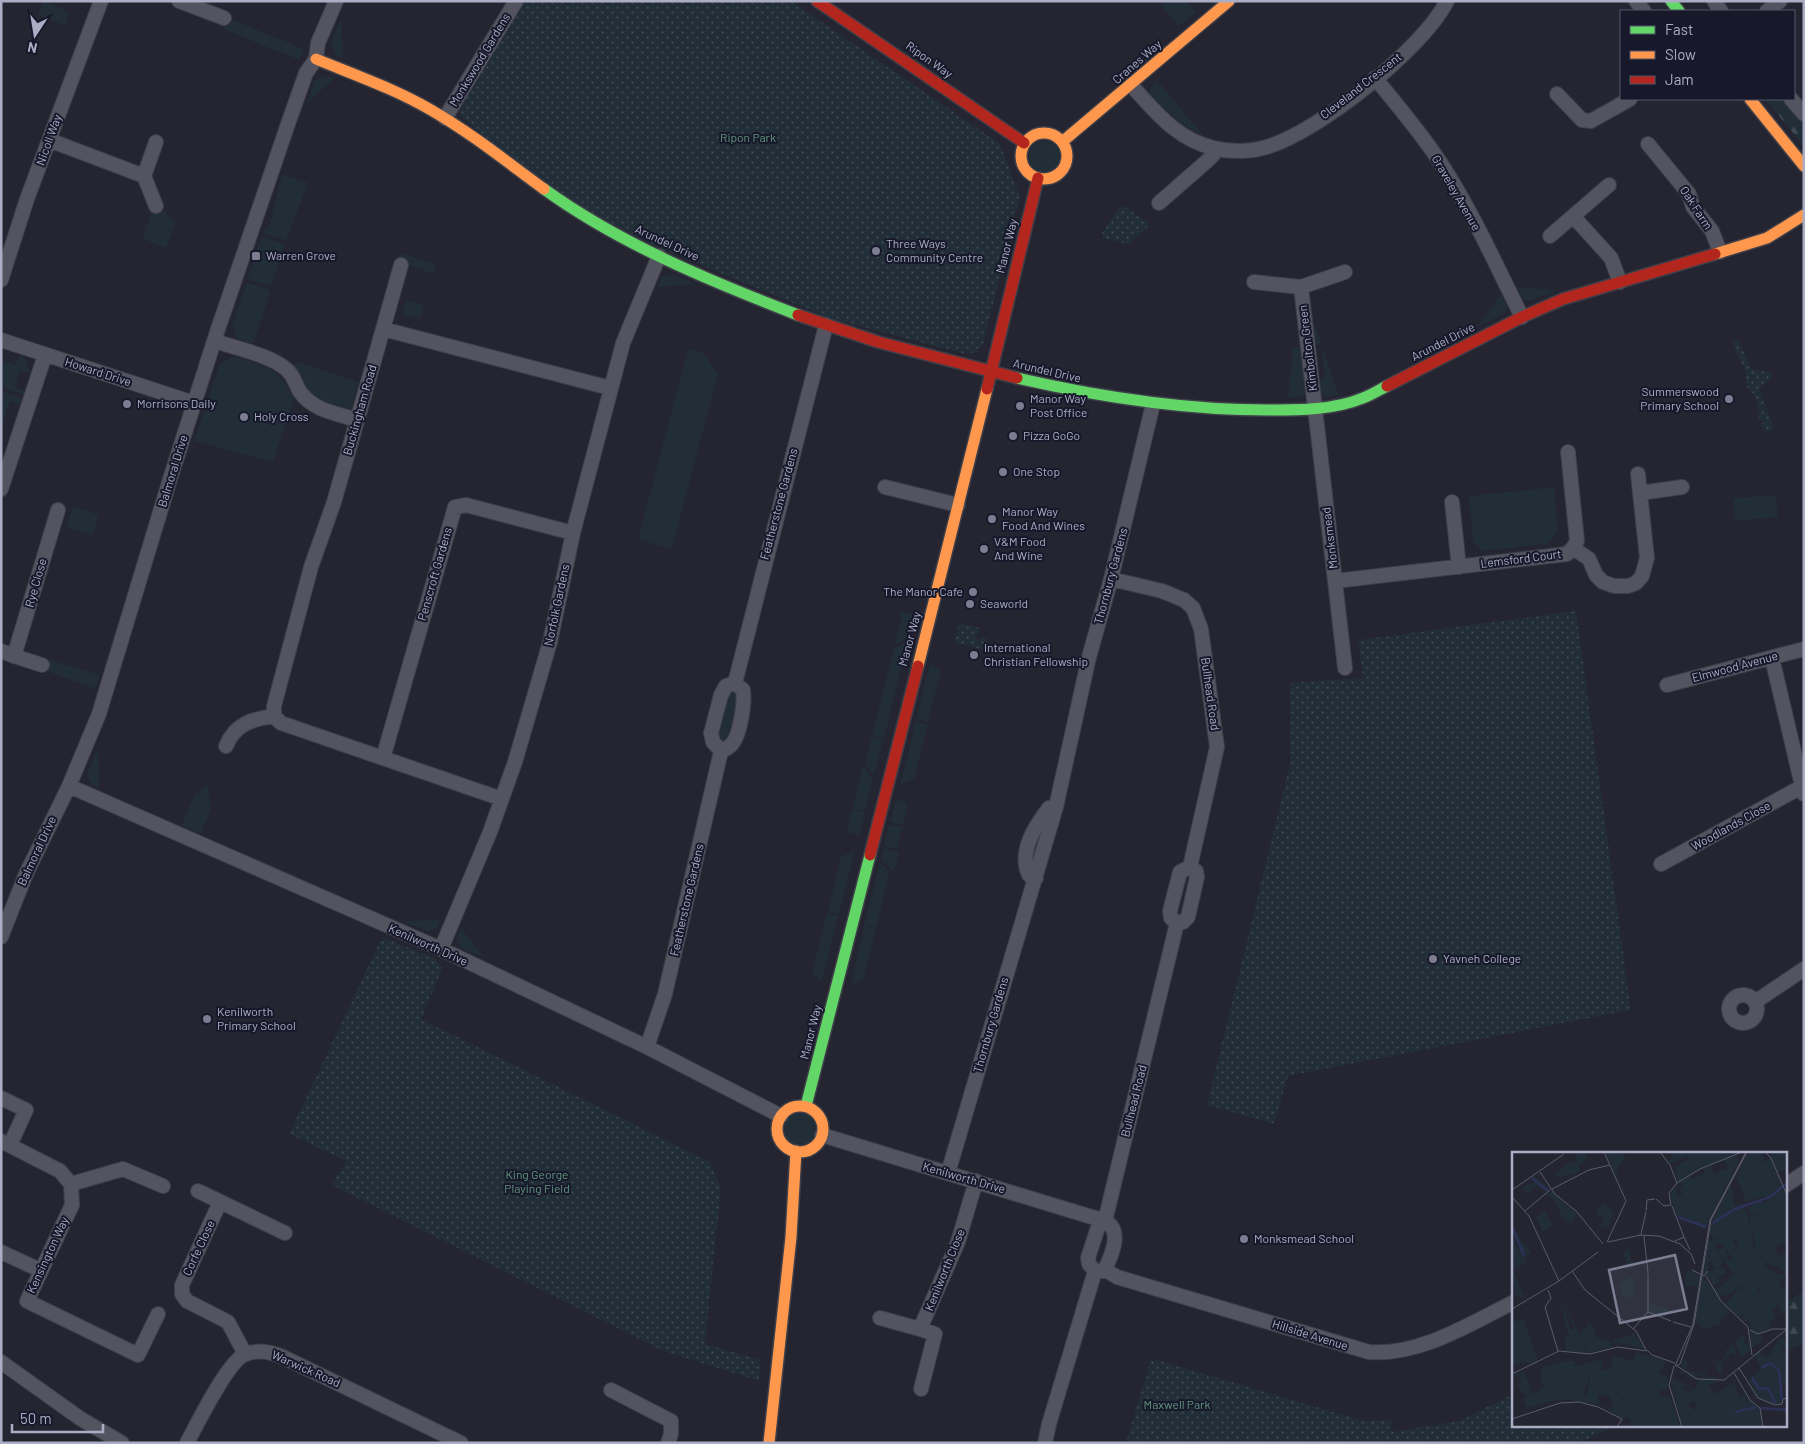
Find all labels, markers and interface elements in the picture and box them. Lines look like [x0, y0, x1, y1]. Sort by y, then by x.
north arrow [10, 10, 60, 60]
street label: Monkswood Gardens [446, 10, 513, 109]
legend [1620, 10, 1795, 100]
text: Fast [1665, 20, 1693, 38]
street label: Cranes Way [1109, 36, 1164, 86]
street label: Ripon Way [903, 38, 956, 81]
text: N [26, 39, 39, 57]
text: Slow [1665, 45, 1696, 63]
street label: Cleveland Crescent [1317, 49, 1404, 121]
text: Jam [1665, 70, 1694, 88]
street label: Nicoll Way [32, 112, 64, 167]
park label: Ripon Park [720, 130, 776, 144]
street label: Graveley Avenue [1430, 152, 1484, 233]
street label: Oak Farm [1678, 183, 1716, 232]
street label: Manor Way [992, 216, 1020, 275]
street label: Arundel Drive [633, 221, 702, 263]
place label: Three Ways Community Centre [886, 236, 983, 264]
marker: Three Ways Community Centre [870, 245, 882, 257]
place label: Warren Grove [266, 248, 336, 262]
marker: Warren Grove [250, 250, 262, 262]
street label: Kimbolton Green [1295, 304, 1319, 392]
street label: Arundel Drive [1408, 319, 1477, 363]
street label: Howard Drive [63, 354, 133, 388]
street label: Arundel Drive [1012, 355, 1083, 385]
street label: Buckingham Road [339, 363, 379, 457]
place label: Summerswood Primary School [1640, 384, 1719, 412]
place label: Manor Way Post Office [1030, 391, 1087, 419]
marker: Summerswood Primary School [1723, 393, 1735, 405]
place label: Morrisons Daily [137, 396, 216, 410]
marker: Morrisons Daily [121, 398, 133, 410]
marker: Manor Way Post Office [1014, 400, 1026, 412]
place label: Holy Cross [254, 409, 309, 423]
marker: Holy Cross [238, 411, 250, 423]
place label: Pizza GoGo [1023, 428, 1080, 442]
marker: Pizza GoGo [1007, 430, 1019, 442]
street label: Balmoral Drive [154, 433, 190, 509]
street label: Featherstone Gardens [756, 446, 800, 561]
place label: One Stop [1013, 464, 1060, 478]
marker: One Stop [997, 466, 1009, 478]
place label: Manor Way Food And Wines [1002, 504, 1085, 532]
street label: Monksmead [1318, 506, 1340, 570]
marker: Manor Way Food And Wines [986, 513, 998, 525]
street label: Penscroft Gardens [414, 525, 454, 622]
street label: Thornbury Gardens [1090, 526, 1130, 625]
place label: V&M Food And Wine [994, 534, 1046, 562]
marker: V&M Food And Wine [978, 543, 990, 555]
street label: Lemsford Court [1480, 546, 1562, 570]
street label: Rye Close [21, 557, 49, 609]
street label: Norfolk Gardens [540, 562, 572, 647]
place label: The Manor Cafe [883, 584, 963, 598]
marker: The Manor Cafe [967, 586, 979, 598]
place label: Seaworld [980, 596, 1028, 610]
marker: Seaworld [964, 598, 976, 610]
street label: Manor Way [895, 609, 923, 668]
place label: International Christian Fellowship [984, 640, 1088, 668]
street label: Elmwood Avenue [1690, 648, 1779, 684]
marker: International Christian Fellowship [968, 649, 980, 661]
street label: Bullhead Road [1199, 656, 1223, 731]
street label: Woodlands Close [1688, 798, 1773, 853]
street label: Balmoral Drive [14, 814, 58, 888]
street label: Featherstone Gardens [666, 842, 706, 957]
street label: Kenilworth Drive [387, 920, 470, 968]
place label: Yavneh College [1443, 951, 1521, 965]
marker: Yavneh College [1427, 953, 1439, 965]
street label: Thornbury Gardens [970, 975, 1010, 1074]
street label: Manor Way [796, 1002, 824, 1061]
place label: Kenilworth Primary School [217, 1004, 296, 1032]
marker: Kenilworth Primary School [201, 1013, 213, 1025]
street label: Bullhead Road [1117, 1063, 1149, 1138]
inset map [1512, 1152, 1788, 1426]
street label: Kenilworth Drive [921, 1159, 1007, 1196]
park label: King George Playing Field [504, 1167, 570, 1195]
street label: Kensington Way [23, 1214, 71, 1295]
street label: Corfe Close [179, 1218, 217, 1278]
street label: Kenilworth Close [921, 1227, 967, 1313]
place label: Monksmead School [1254, 1231, 1354, 1245]
marker: Monksmead School [1238, 1233, 1250, 1245]
street label: Hillside Avenue [1271, 1316, 1350, 1352]
street label: Warwick Road [270, 1347, 343, 1389]
park label: Maxwell Park [1144, 1397, 1210, 1411]
scale bar [12, 1402, 104, 1434]
text: 50 m [20, 1409, 52, 1427]

